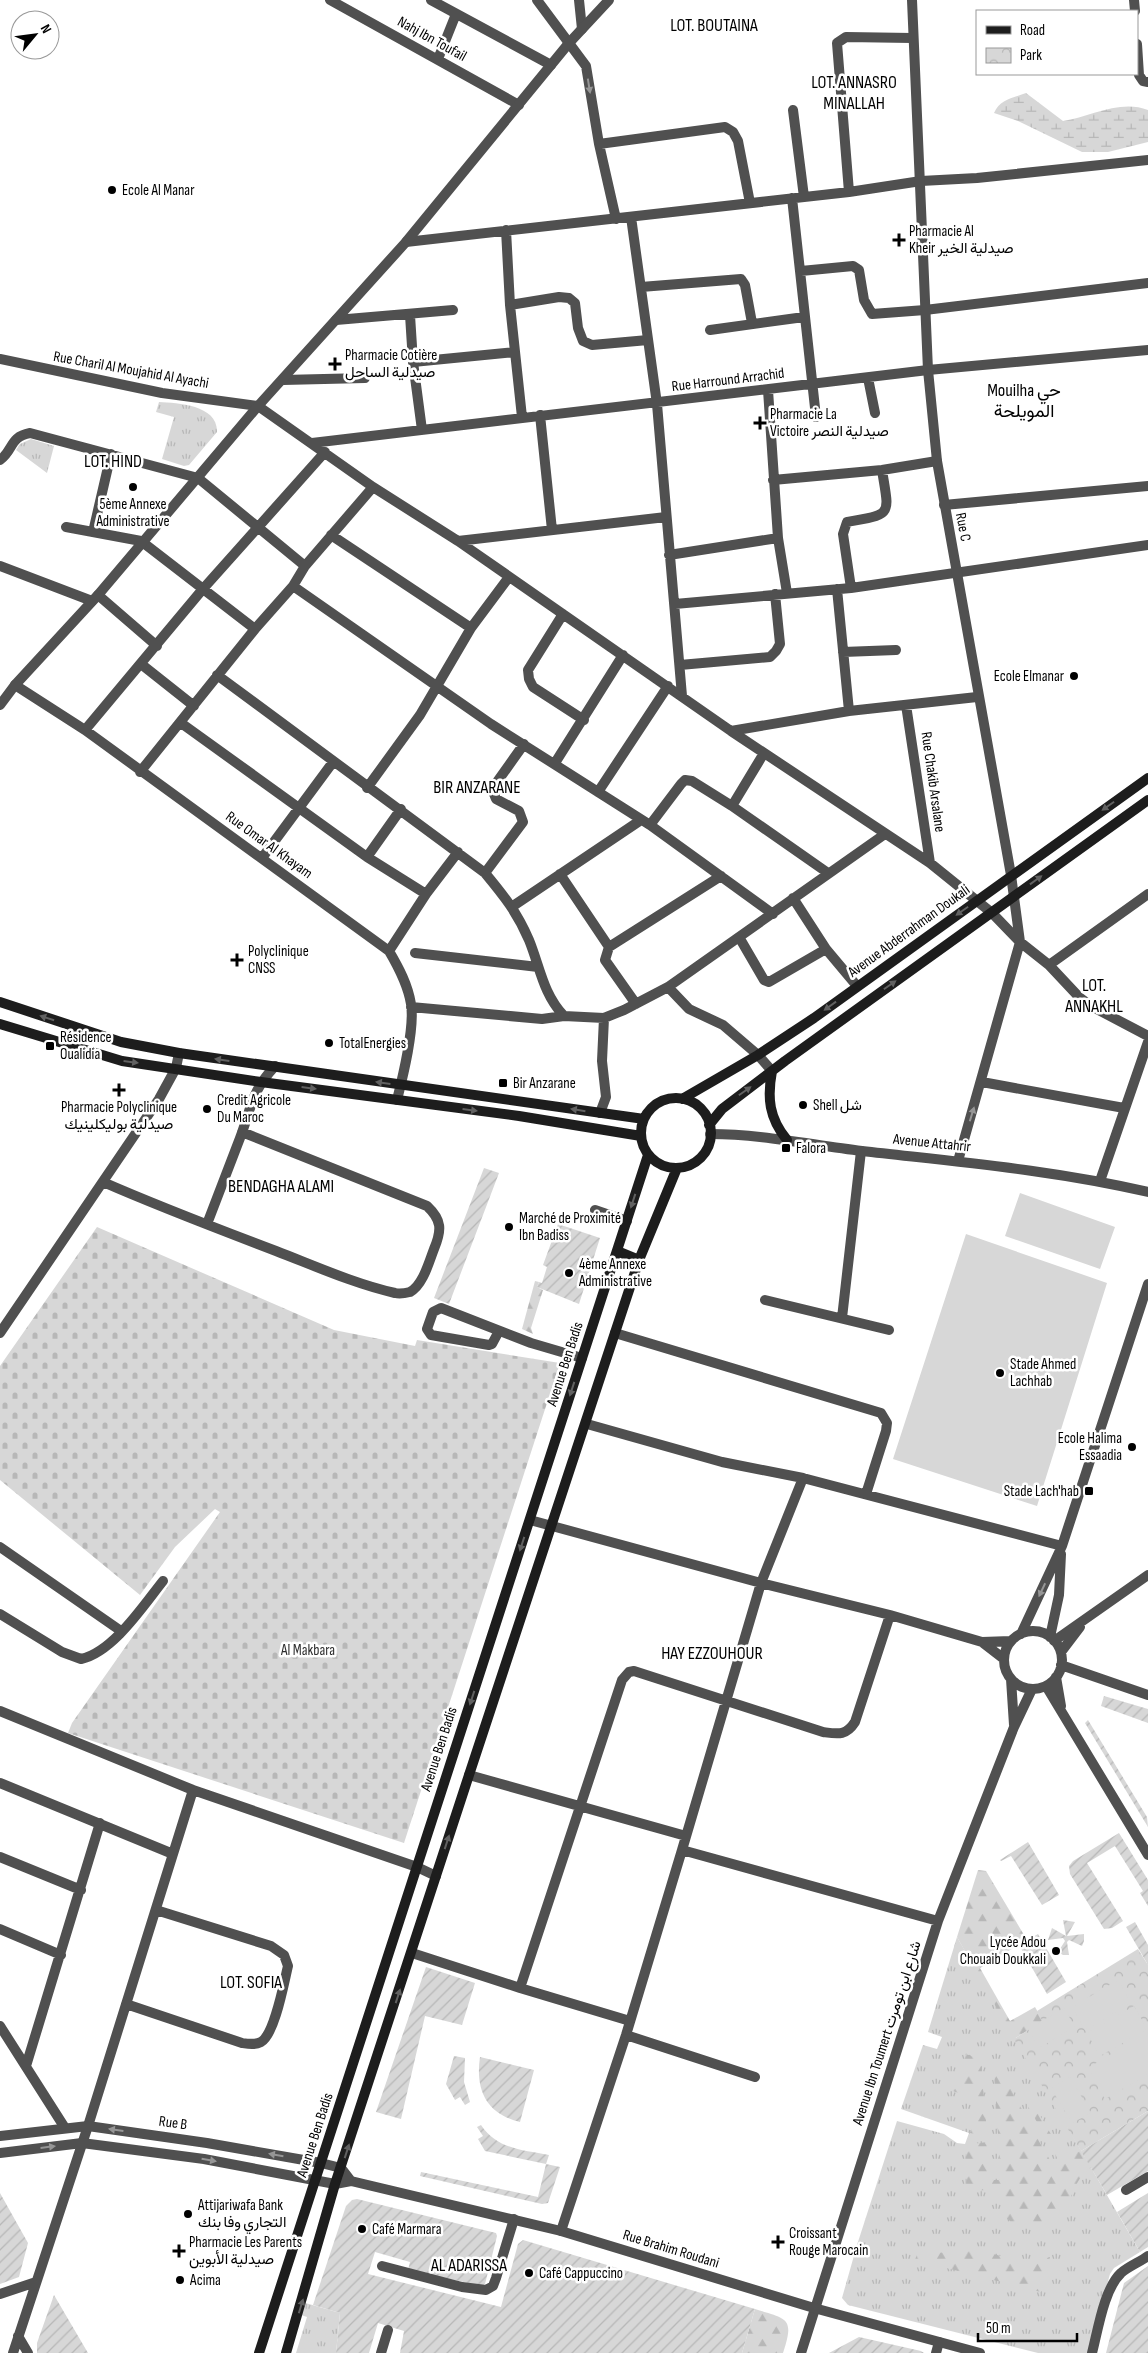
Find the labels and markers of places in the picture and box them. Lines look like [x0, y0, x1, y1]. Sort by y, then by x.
place label: Ecole Al Manar [122, 181, 195, 200]
marker: Ecole Al Manar [106, 184, 118, 196]
place label: Pharmacie Al Kheir صيدلية الخير [909, 222, 1013, 258]
marker: Pharmacie Al Kheir صيدلية الخير [893, 234, 905, 246]
place label: Pharmacie Cotière صيدلية الساحل [345, 346, 437, 382]
marker: Pharmacie Cotière صيدلية الساحل [329, 358, 341, 370]
place label: Pharmacie La Victoire صيدلية النصر [770, 405, 889, 441]
marker: Pharmacie La Victoire صيدلية النصر [754, 417, 766, 429]
marker: 5ème Annexe Administrative [127, 481, 139, 493]
place label: 5ème Annexe Administrative [96, 495, 169, 531]
place label: Ecole Elmanar [994, 667, 1065, 686]
marker: Ecole Elmanar [1068, 670, 1080, 682]
place label: Polyclinique CNSS [248, 942, 309, 978]
marker: Polyclinique CNSS [230, 953, 244, 967]
place label: Résidence Oualidia [60, 1028, 112, 1064]
place label: TotalEnergies [339, 1034, 406, 1053]
marker: TotalEnergies [323, 1037, 335, 1049]
marker: Résidence Oualidia [44, 1040, 56, 1052]
place label: Bir Anzarane [513, 1074, 576, 1093]
marker: Bir Anzarane [497, 1077, 509, 1089]
marker: Pharmacie Polyclinique صيدلية بوليكلينيك [113, 1084, 125, 1096]
place label: Credit Agricole Du Maroc [217, 1091, 291, 1127]
place label: Shell شل [813, 1096, 862, 1115]
place label: Pharmacie Polyclinique صيدلية بوليكلينيك [61, 1098, 177, 1134]
marker: Shell شل [797, 1099, 809, 1111]
marker: Credit Agricole Du Maroc [201, 1103, 213, 1115]
place label: Falora [796, 1139, 826, 1158]
marker: Falora [780, 1142, 792, 1154]
place label: Marché de Proximité Ibn Badiss [519, 1209, 621, 1245]
marker: Marché de Proximité Ibn Badiss [503, 1221, 515, 1233]
place label: 4ème Annexe Administrative [578, 1255, 652, 1291]
marker: 4ème Annexe Administrative [563, 1267, 575, 1279]
place label: Stade Ahmed Lachhab [1010, 1355, 1076, 1391]
marker: Stade Ahmed Lachhab [994, 1367, 1006, 1379]
place label: Ecole Halima Essaadia [1058, 1429, 1122, 1465]
marker: Ecole Halima Essaadia [1126, 1441, 1138, 1453]
place label: Stade Lach'hab [1004, 1482, 1079, 1501]
marker: Stade Lach'hab [1083, 1485, 1095, 1497]
place label: Lycée Adou Chouaib Doukkali [960, 1933, 1046, 1969]
marker: Lycée Adou Chouaib Doukkali [1050, 1945, 1062, 1957]
place label: Attijariwafa Bank التجاري وفا بنك [197, 2196, 286, 2235]
marker: Attijariwafa Bank التجاري وفا بنك [182, 2208, 194, 2220]
place label: Café Marmara [372, 2220, 442, 2239]
marker: Café Marmara [356, 2223, 368, 2235]
place label: Croissant Rouge Marocain [789, 2224, 868, 2260]
place label: Pharmacie Les Parents صيدلية الأبوين [189, 2233, 302, 2269]
marker: Croissant Rouge Marocain [771, 2235, 785, 2249]
marker: Pharmacie Les Parents صيدلية الأبوين [173, 2245, 185, 2257]
place label: Café Cappuccino [539, 2264, 623, 2283]
marker: Café Cappuccino [523, 2267, 535, 2279]
place label: Acima [189, 2271, 221, 2290]
marker: Acima [174, 2274, 186, 2286]

